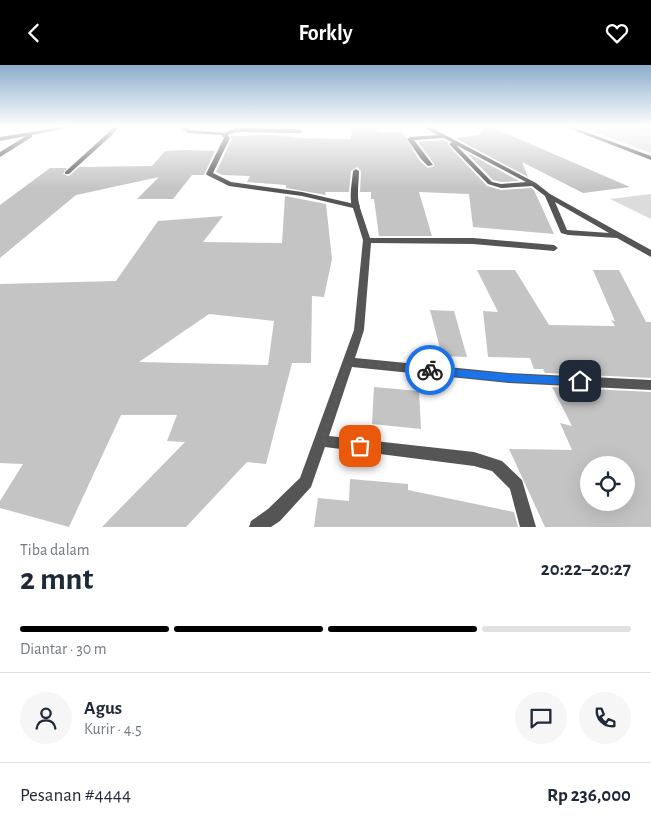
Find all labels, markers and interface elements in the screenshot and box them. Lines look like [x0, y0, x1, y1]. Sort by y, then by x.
icon: back [20, 19, 48, 47]
icon: heart [603, 19, 631, 47]
text: Forkly [298, 22, 353, 44]
courier [405, 345, 455, 395]
icon: bike [416, 356, 444, 384]
pin [559, 360, 601, 402]
icon: home [566, 367, 594, 395]
pin [339, 425, 381, 467]
icon: bag [346, 432, 374, 460]
map controls [580, 456, 635, 511]
button: locate [580, 456, 635, 511]
text: Tiba dalam [20, 542, 90, 558]
text: 20:22–20:27 [541, 560, 631, 579]
text: 2 mnt [20, 563, 93, 595]
text: Diantar · 30 m [20, 641, 107, 657]
button: person [20, 692, 72, 744]
button: chat [515, 692, 567, 744]
button: phone [579, 692, 631, 744]
text: Agus [84, 699, 122, 718]
text: Kurir · 4.5 [84, 721, 142, 737]
text: Pesanan #4444 [20, 786, 131, 805]
text: Rp 236,000 [547, 786, 631, 805]

